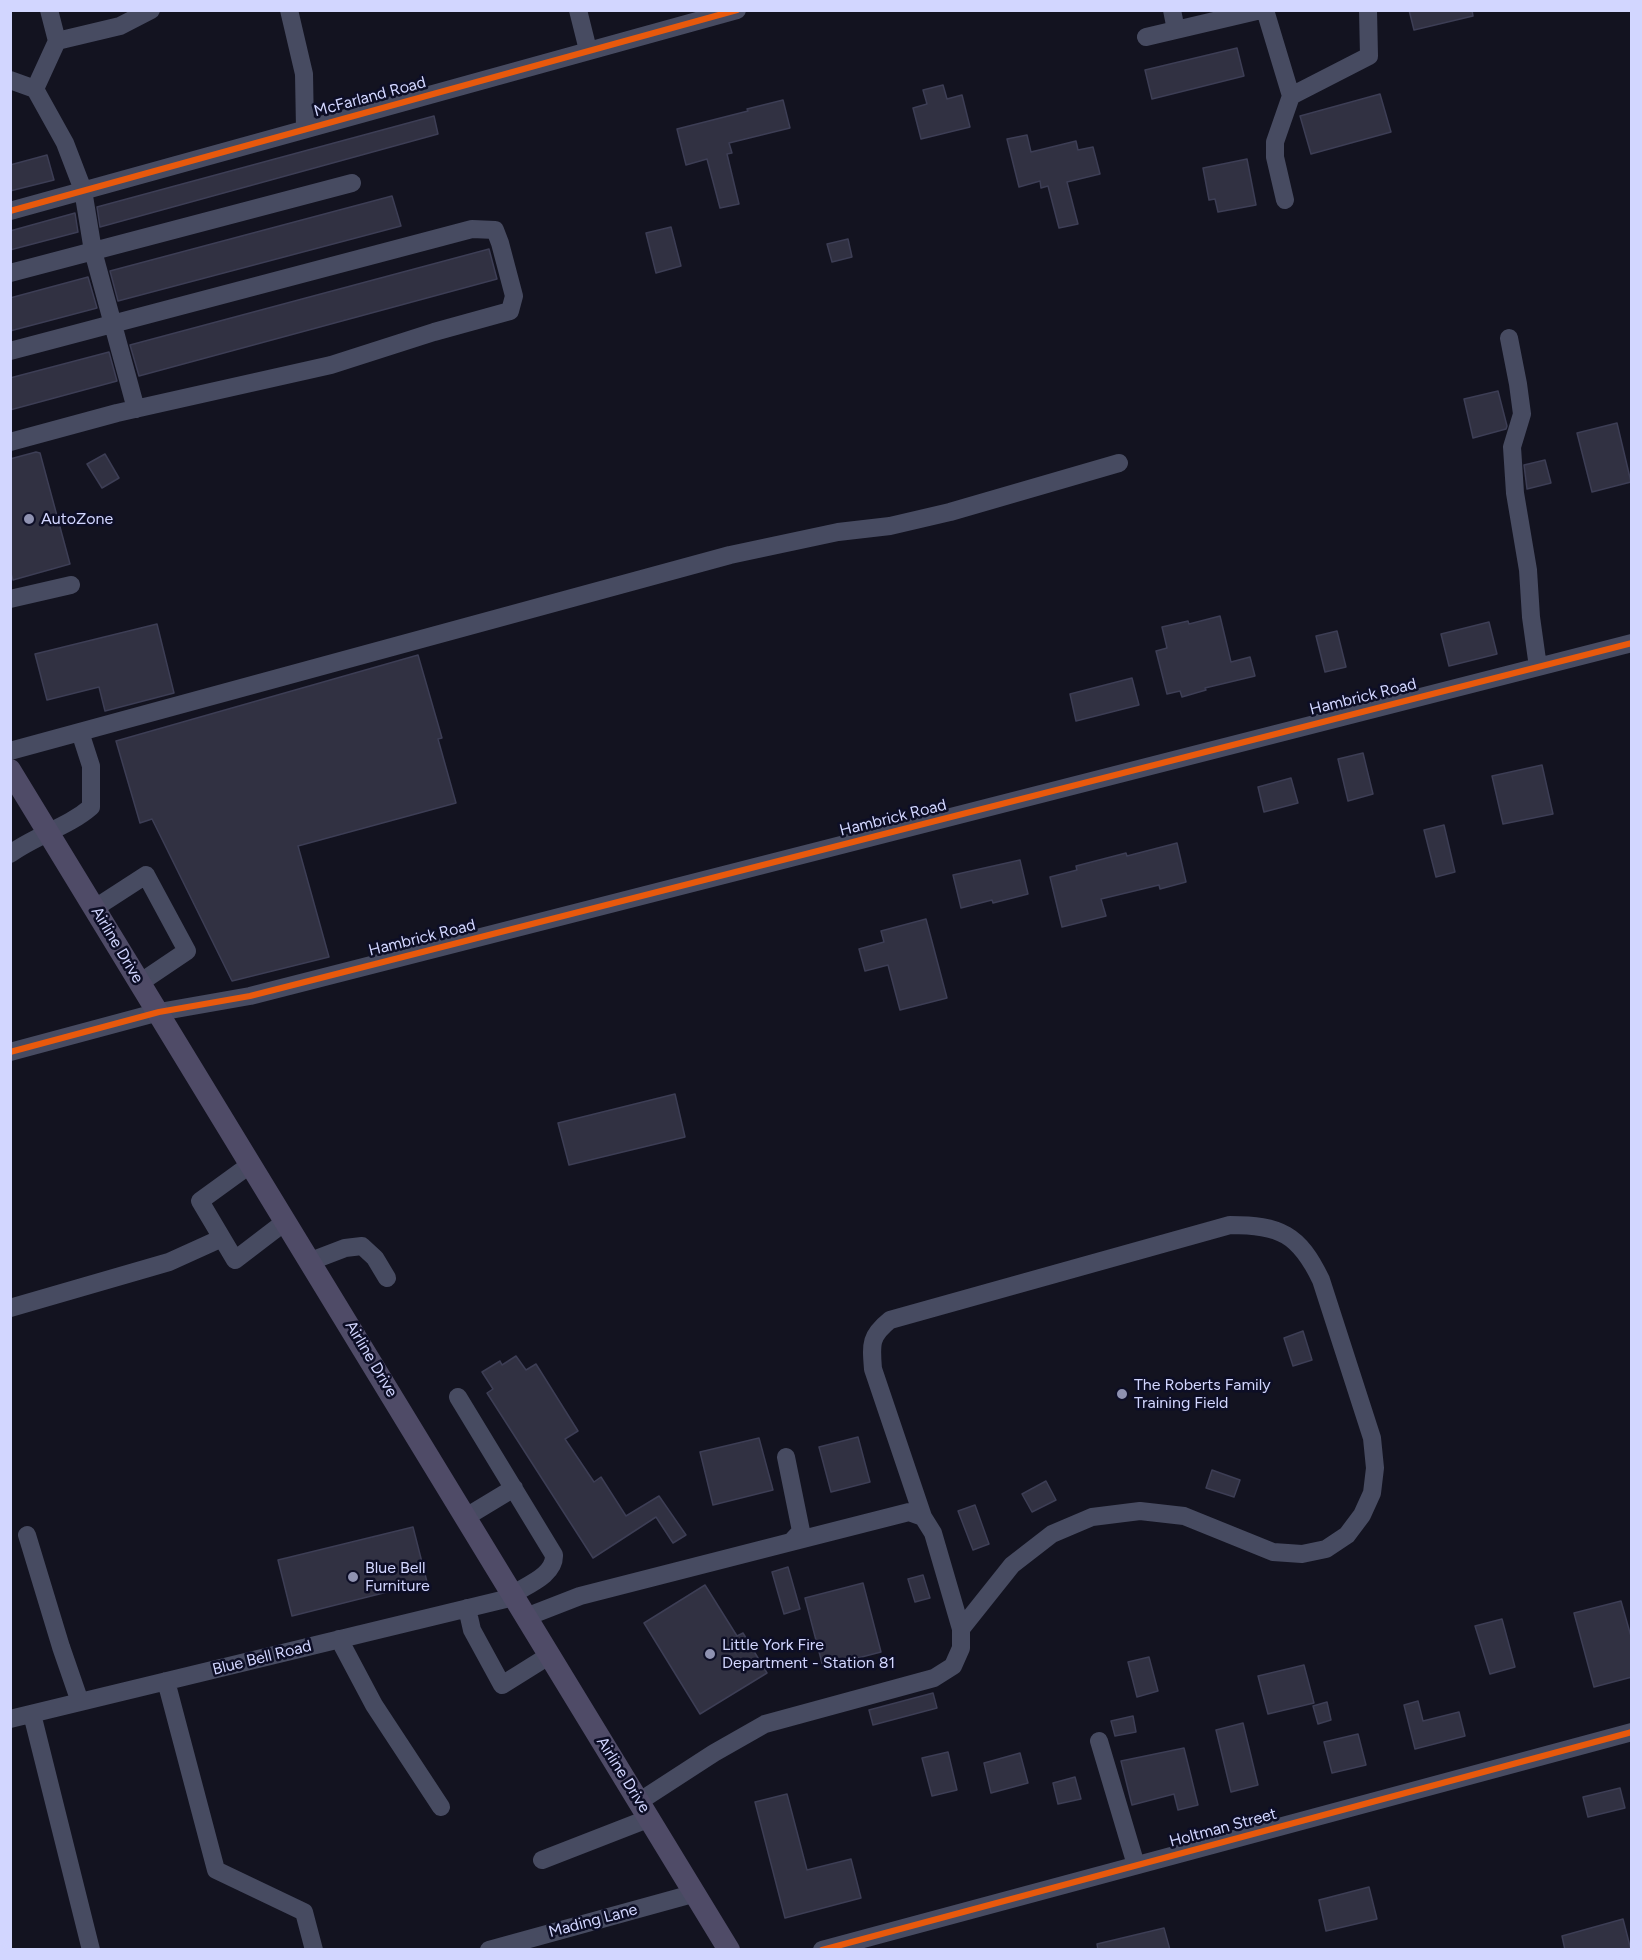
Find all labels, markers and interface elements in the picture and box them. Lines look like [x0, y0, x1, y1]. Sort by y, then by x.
street label: McFarland Road [312, 73, 428, 121]
place label: AutoZone [41, 509, 113, 529]
marker: AutoZone [22, 512, 36, 526]
street label: Hambrick Road [1308, 674, 1418, 720]
street label: Hambrick Road [838, 795, 948, 841]
street label: Airline Drive [87, 903, 147, 987]
street label: Hambrick Road [367, 915, 477, 961]
street label: Airline Drive [341, 1317, 401, 1401]
place label: The Roberts Family Training Field [1134, 1375, 1271, 1413]
marker: The Roberts Family Training Field [1115, 1387, 1129, 1401]
place label: Blue Bell Furniture [365, 1558, 430, 1596]
marker: Blue Bell Furniture [346, 1570, 360, 1584]
place label: Little York Fire Department - Station 81 [722, 1635, 895, 1673]
street label: Blue Bell Road [211, 1636, 313, 1680]
marker: Little York Fire Department - Station 81 [703, 1647, 717, 1661]
street label: Airline Drive [592, 1734, 654, 1816]
street label: Holtman Street [1167, 1804, 1279, 1852]
street label: Mading Lane [546, 1900, 640, 1942]

